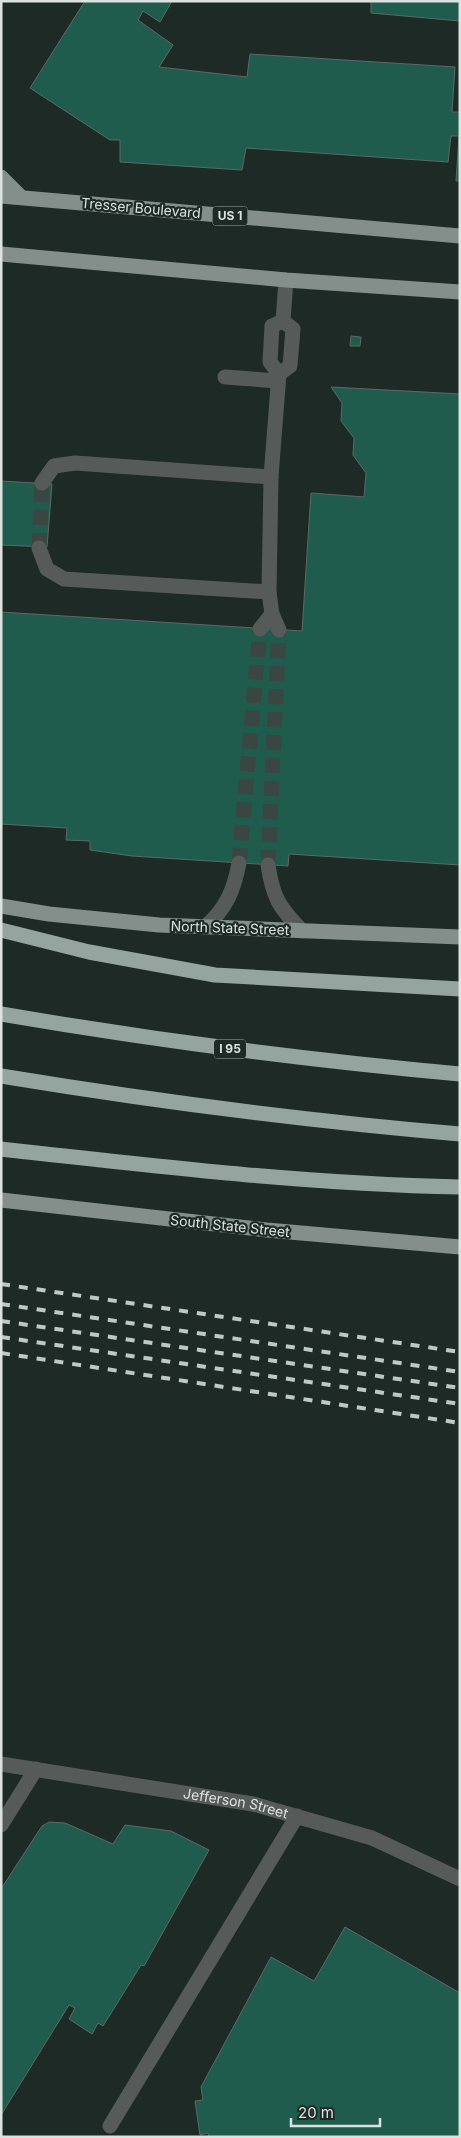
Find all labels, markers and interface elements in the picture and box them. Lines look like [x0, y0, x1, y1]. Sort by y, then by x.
street label: Tresser Boulevard [81, 194, 202, 221]
road number: US 1 [212, 207, 248, 226]
street label: North State Street [170, 917, 290, 938]
road number: I 95 [214, 1040, 246, 1058]
street label: South State Street [169, 1211, 291, 1240]
street label: Jefferson Street [182, 1784, 291, 1822]
scale bar [291, 2096, 380, 2128]
text: 20 m [298, 2103, 334, 2122]

